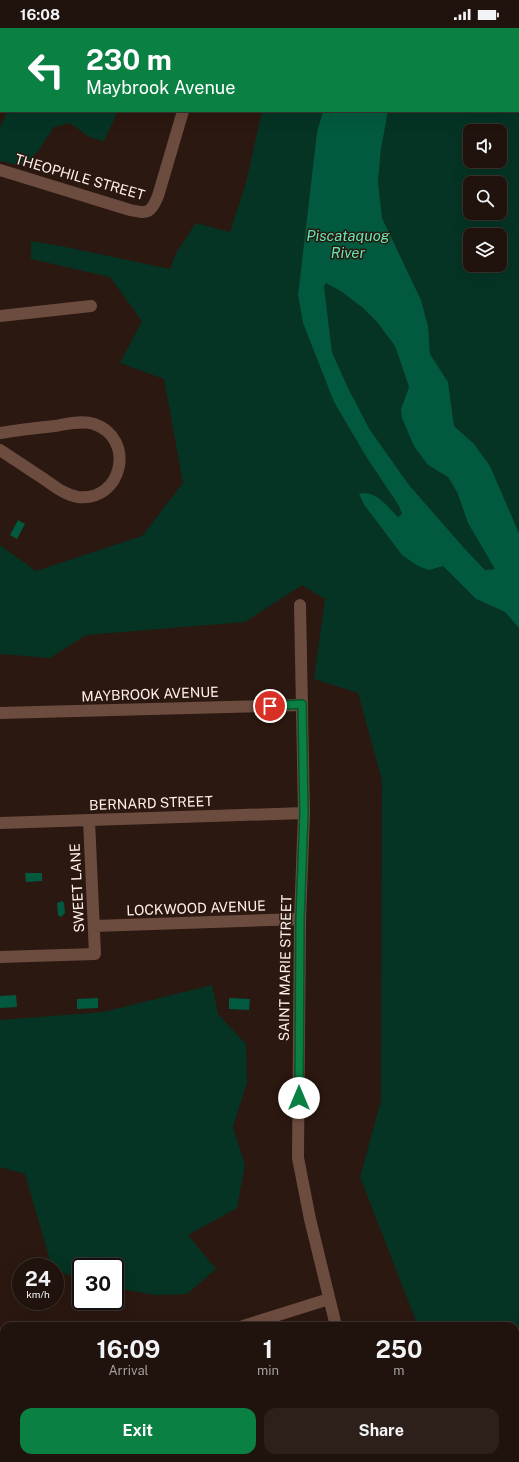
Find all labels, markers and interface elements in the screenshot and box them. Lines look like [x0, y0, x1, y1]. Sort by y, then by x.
text: 16:08 [20, 6, 60, 23]
text: 230 m [86, 43, 172, 76]
icon: left [20, 44, 72, 96]
text: Maybrook Avenue [86, 77, 235, 98]
map controls [463, 124, 507, 272]
button: sound [463, 124, 507, 168]
street label: THEOPHILE STREET [13, 151, 147, 203]
button: search [463, 176, 507, 220]
water label: Piscataquog River [306, 227, 390, 261]
button: layers [463, 228, 507, 272]
street label: MAYBROOK AVENUE [81, 684, 219, 704]
pin [253, 689, 287, 723]
icon: arrive [259, 695, 281, 717]
street label: BERNARD STREET [89, 793, 213, 813]
street label: SWEET LANE [67, 843, 87, 933]
street label: SAINT MARIE STREET [276, 895, 294, 1041]
street label: LOCKWOOD AVENUE [126, 898, 266, 918]
position arrow [278, 1077, 320, 1119]
speed limit sign: 30 [72, 1258, 124, 1310]
text: 24 [25, 1267, 51, 1291]
text: km/h [26, 1288, 50, 1300]
text: 16:09 [97, 1335, 160, 1363]
text: 1 [263, 1335, 273, 1363]
text: 250 [376, 1335, 422, 1363]
text: Arrival [108, 1363, 149, 1378]
text: min [257, 1363, 279, 1378]
text: m [393, 1363, 405, 1378]
button: Exit [20, 1408, 256, 1454]
button: Share [264, 1408, 499, 1454]

